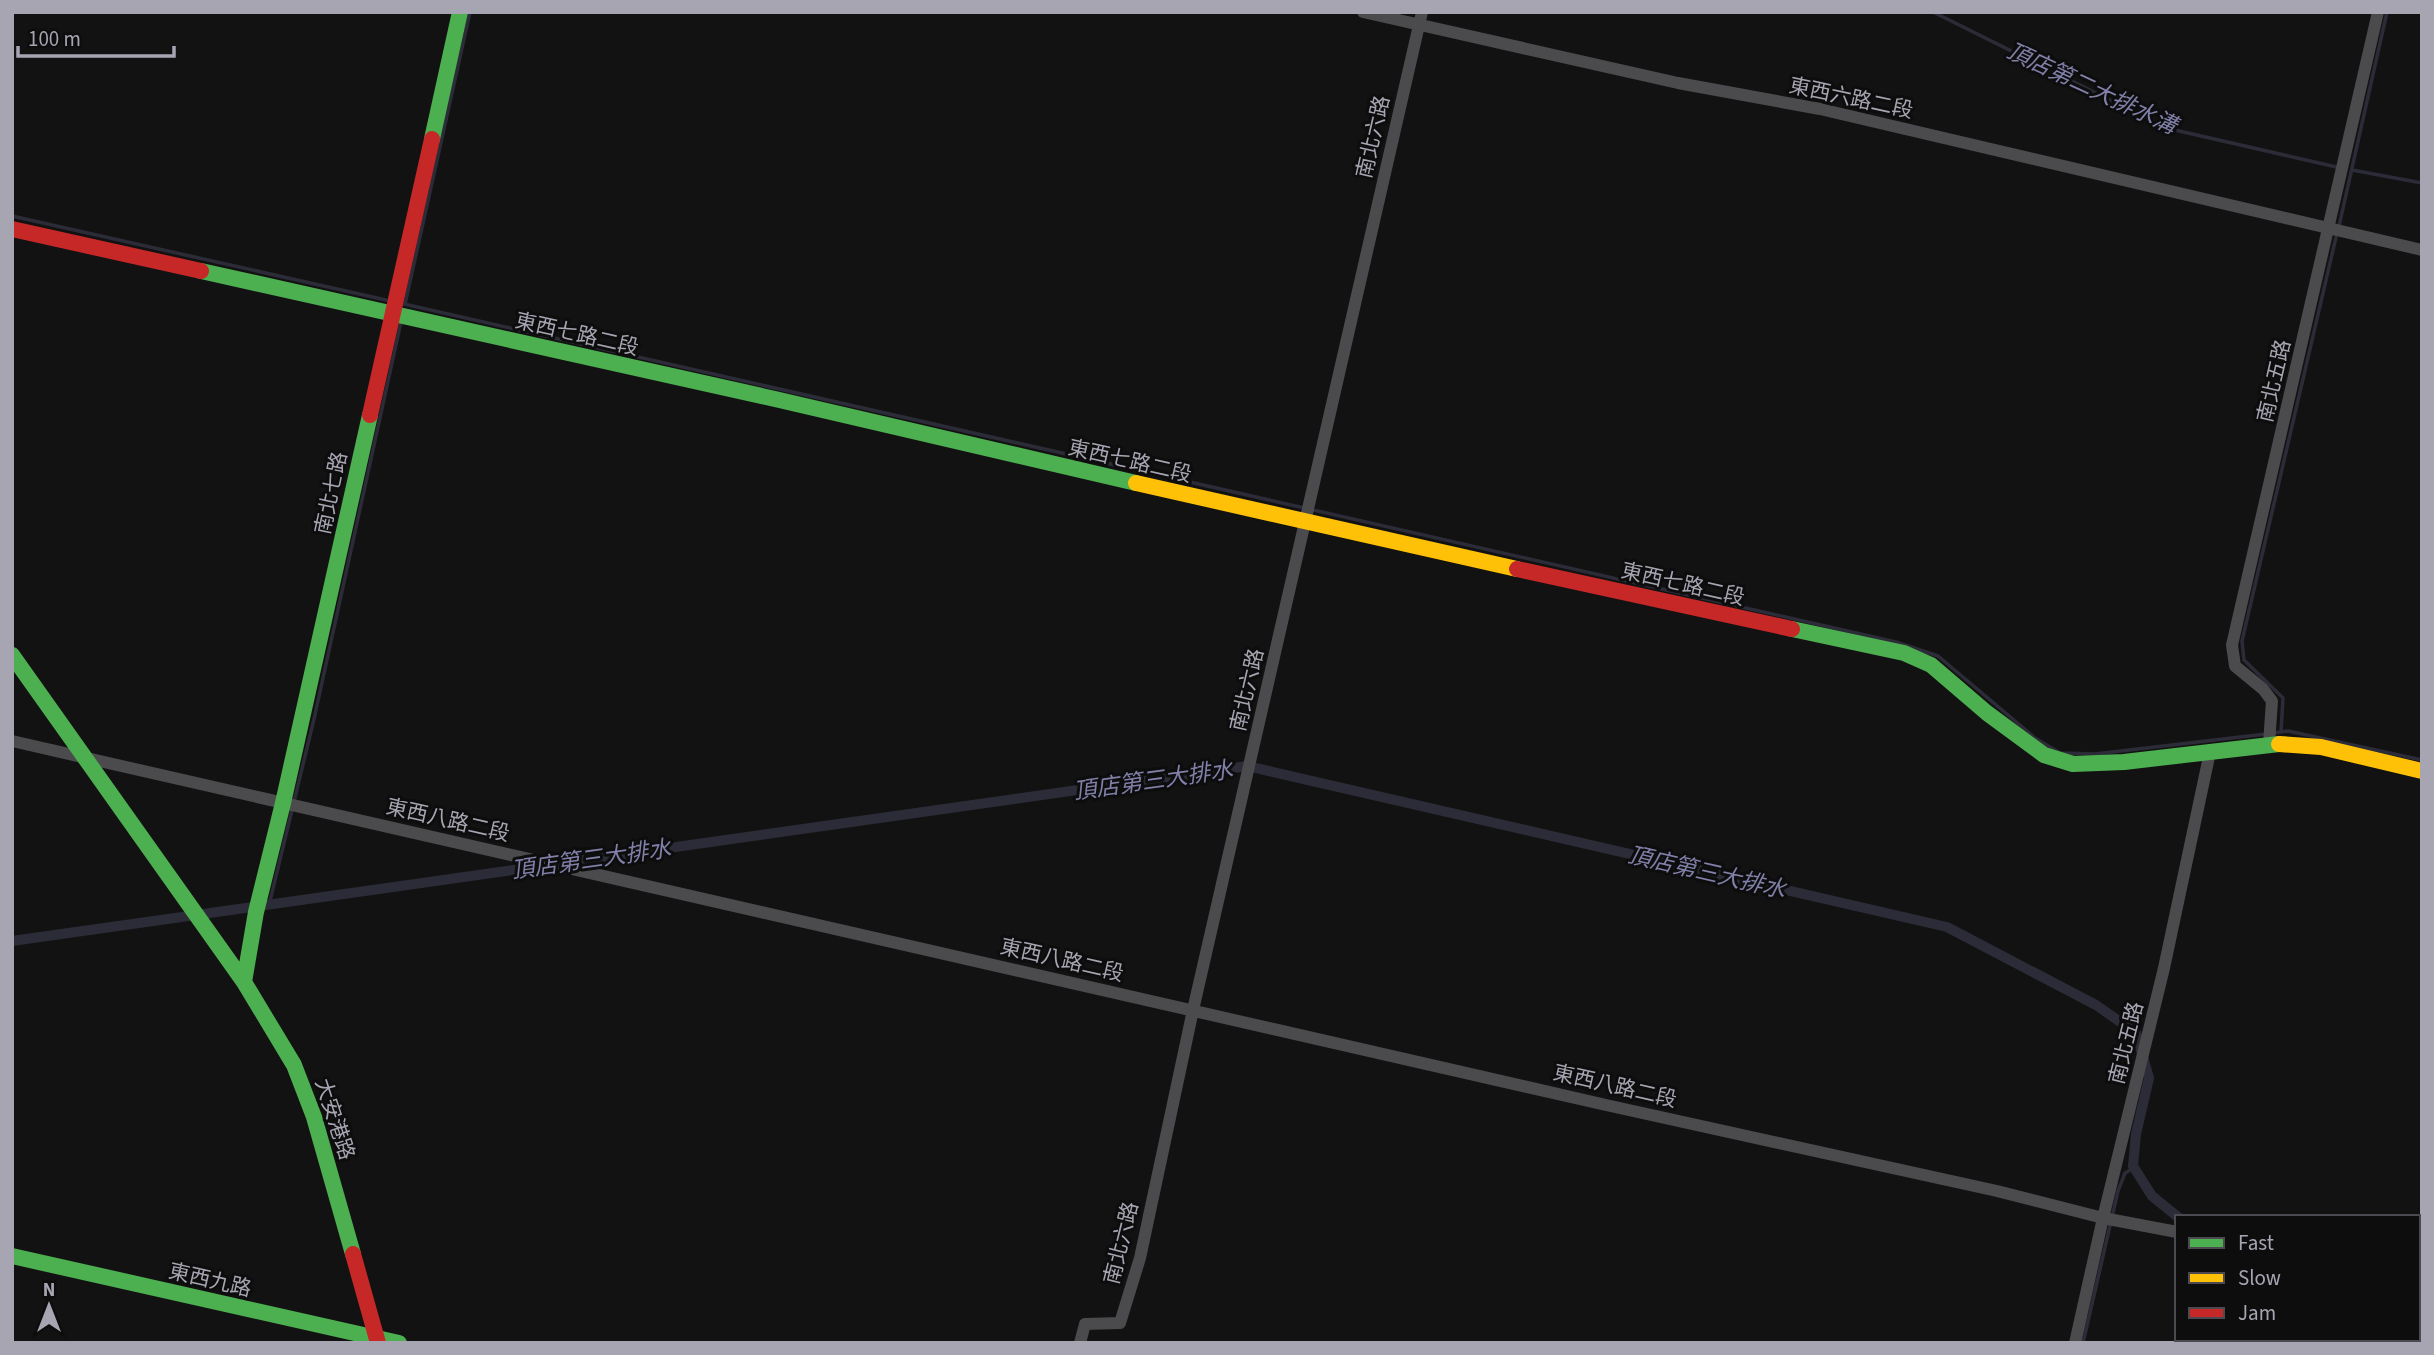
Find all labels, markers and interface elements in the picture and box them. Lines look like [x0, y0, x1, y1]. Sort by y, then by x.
scale bar [18, 14, 173, 58]
text: 100 m [28, 24, 81, 54]
water label: 頂店第二大排水溝 [2001, 35, 2185, 144]
street label: 東西六路二段 [1786, 70, 1916, 126]
street label: 南北六路 [1349, 93, 1397, 181]
street label: 東西七路二段 [512, 305, 642, 363]
street label: 南北五路 [2250, 337, 2298, 425]
street label: 東西七路二段 [1065, 432, 1195, 490]
street label: 南北七路 [308, 449, 354, 537]
street label: 東西七路二段 [1618, 555, 1748, 613]
street label: 南北六路 [1223, 646, 1271, 734]
water label: 頂店第三大排水 [1071, 753, 1236, 808]
street label: 東西八路二段 [383, 791, 513, 849]
water label: 頂店第三大排水 [509, 832, 674, 887]
water label: 頂店第三大排水 [1625, 838, 1790, 907]
street label: 東西八路二段 [997, 931, 1127, 989]
street label: 南北五路 [2101, 999, 2151, 1087]
street label: 東西八路二段 [1550, 1057, 1680, 1115]
street label: 大安港路 [308, 1074, 362, 1164]
street label: 南北六路 [1096, 1199, 1146, 1287]
legend [2175, 1215, 2420, 1341]
text: Fast [2238, 1228, 2274, 1258]
street label: 東西九路 [166, 1256, 254, 1304]
text: Slow [2238, 1263, 2281, 1293]
north arrow [14, 1271, 84, 1341]
text: N [43, 1277, 55, 1304]
text: Jam [2238, 1298, 2276, 1328]

